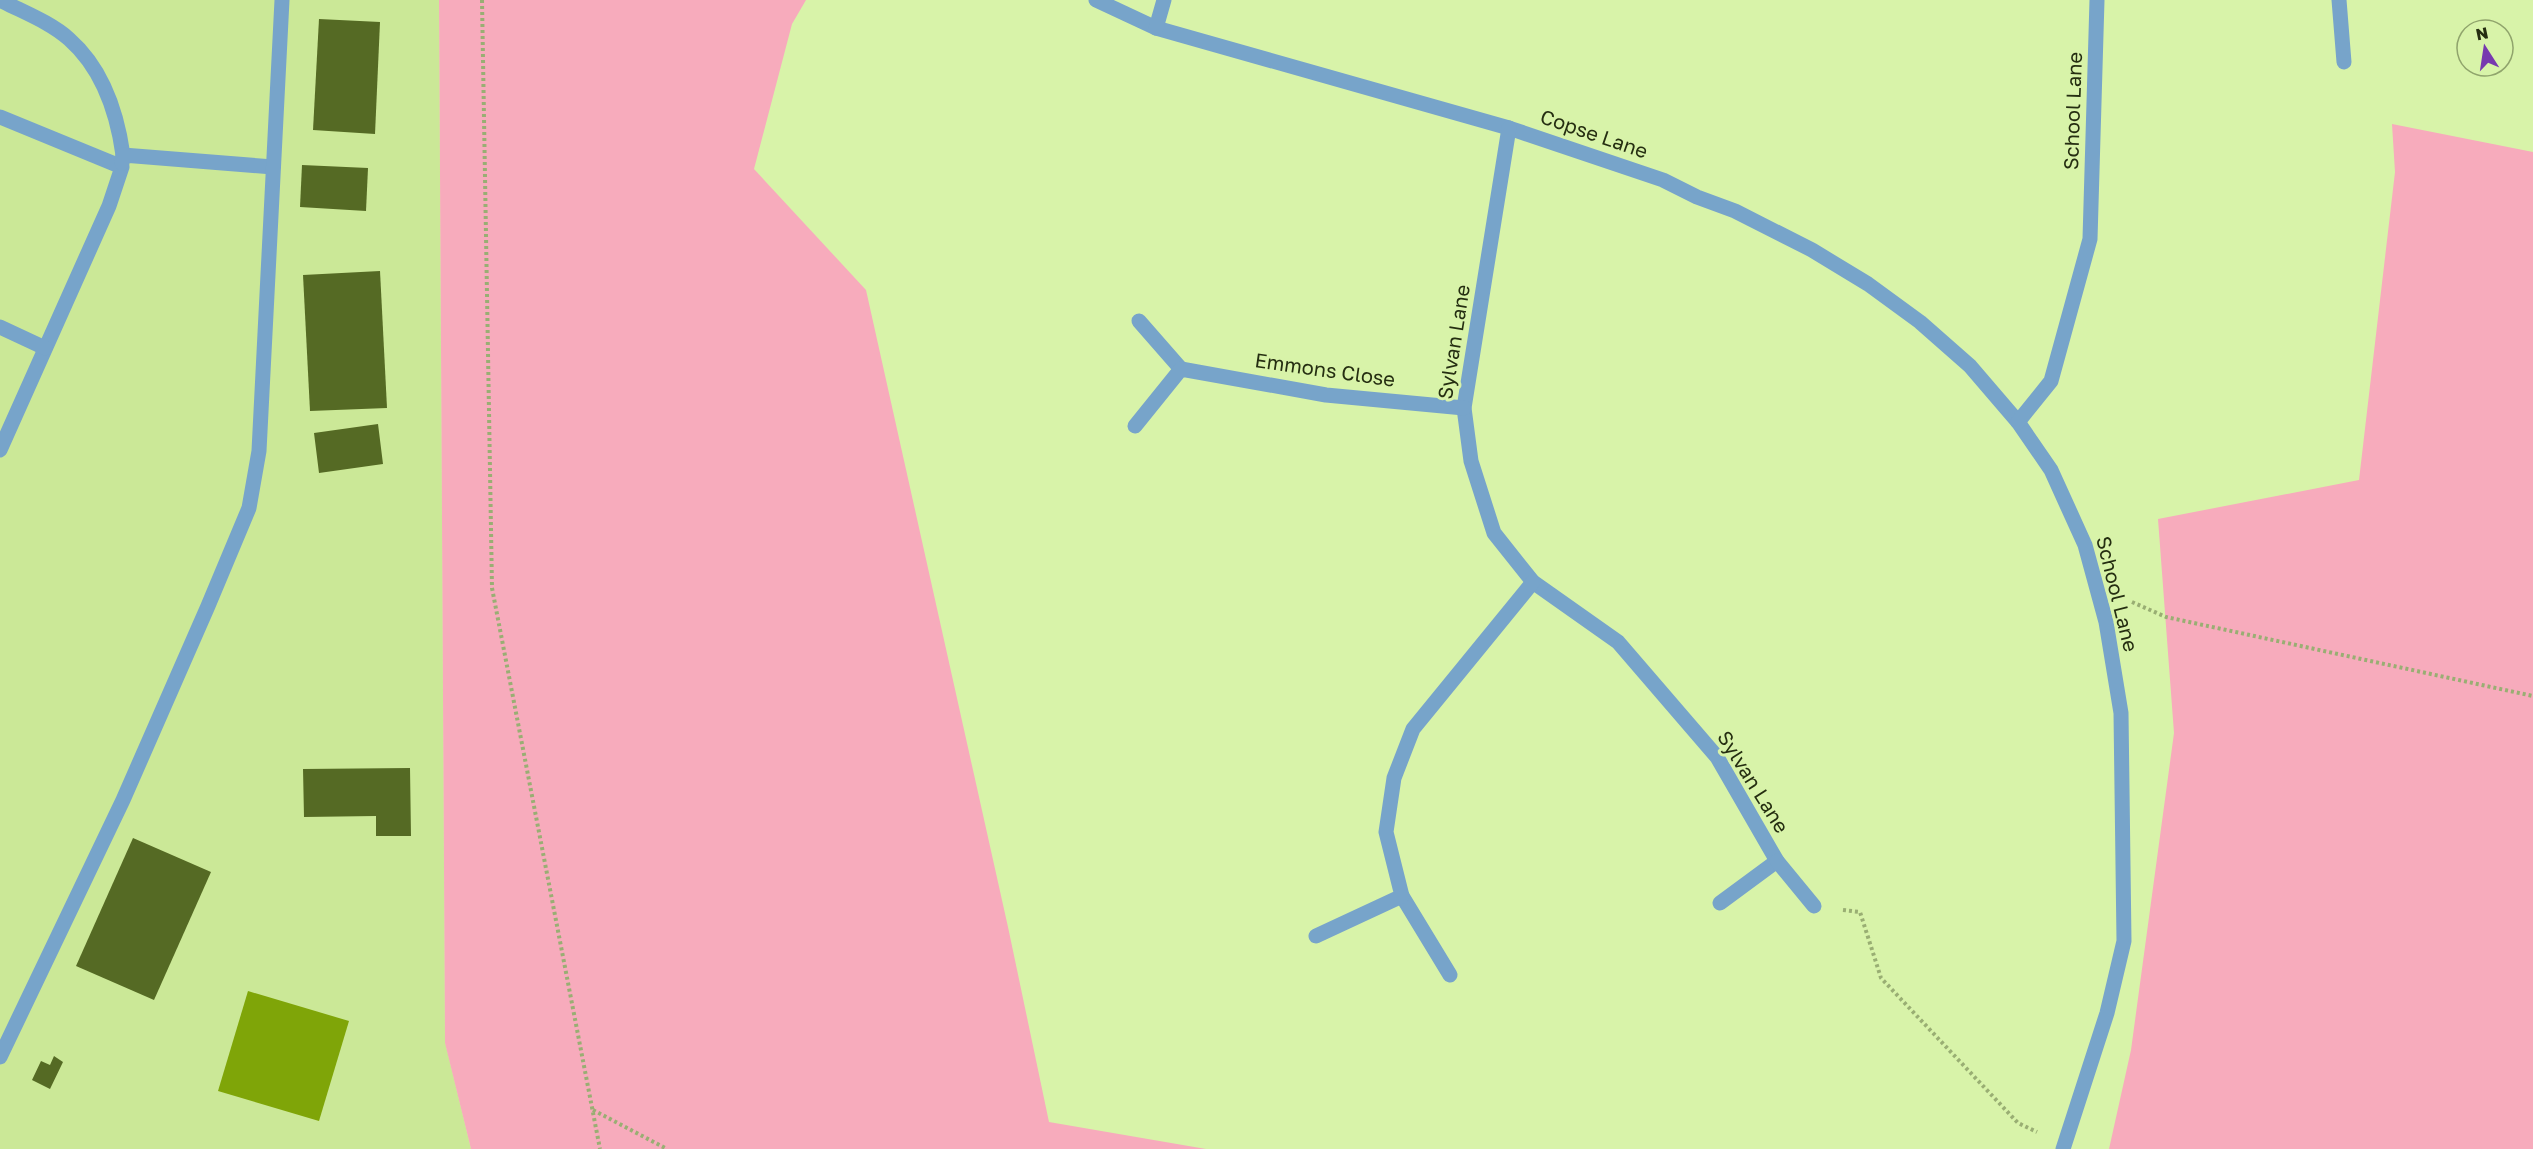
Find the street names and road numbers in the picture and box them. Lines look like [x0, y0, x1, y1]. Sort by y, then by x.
street label: School Lane [2058, 51, 2086, 170]
street label: Copse Lane [1538, 103, 1651, 163]
street label: Sylvan Lane [1432, 283, 1474, 401]
street label: Emmons Close [1253, 347, 1397, 391]
street label: School Lane [2092, 534, 2144, 654]
street label: Sylvan Lane [1713, 726, 1795, 837]

